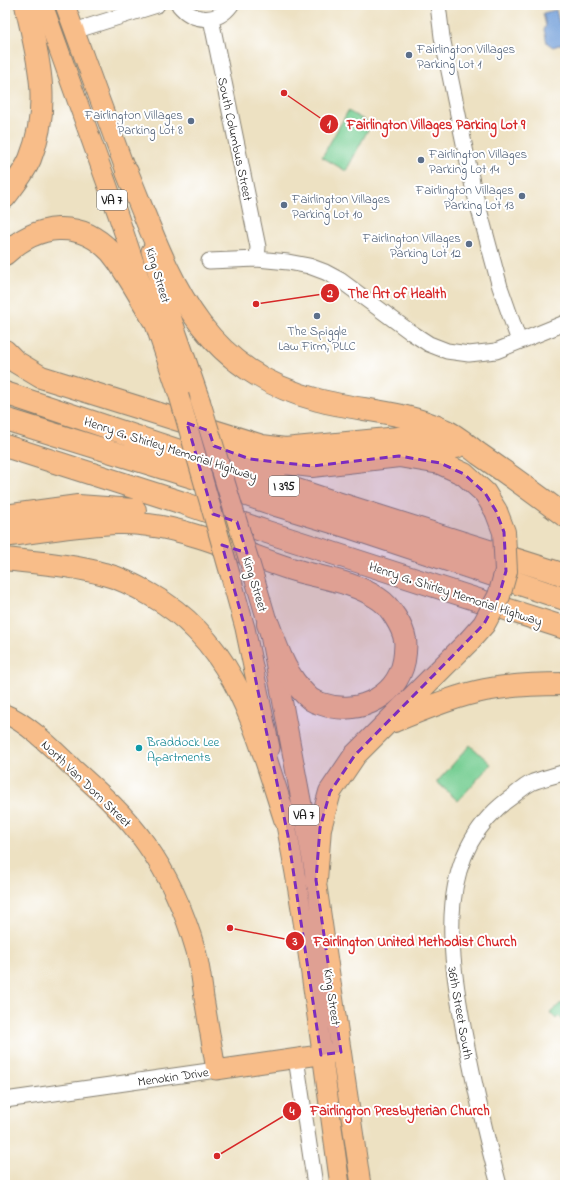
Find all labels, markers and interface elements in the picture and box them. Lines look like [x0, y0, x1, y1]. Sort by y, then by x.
place label: Fairlington Villages Parking Lot 1 [416, 40, 516, 75]
marker: Fairlington Villages Parking Lot 1 [404, 50, 414, 60]
street label: South Columbus Street [212, 76, 257, 204]
place label: Fairlington Villages Parking Lot 8 [84, 106, 183, 141]
callout: Fairlington Villages Parking Lot 9 [319, 111, 534, 137]
text: Fairlington Villages Parking Lot 9 [346, 115, 526, 138]
marker: Fairlington Villages Parking Lot 8 [186, 116, 196, 126]
text: 1 [327, 116, 331, 134]
place label: Fairlington Villages Parking Lot 14 [428, 145, 528, 180]
marker: Fairlington Villages Parking Lot 14 [416, 155, 426, 165]
place label: Fairlington Villages Parking Lot 13 [415, 181, 514, 216]
road number: VA 7 [97, 190, 127, 210]
place label: Fairlington Villages Parking Lot 10 [291, 190, 391, 225]
marker: Fairlington Villages Parking Lot 13 [517, 191, 527, 201]
marker: Fairlington Villages Parking Lot 10 [279, 200, 289, 210]
place label: Fairlington Villages Parking Lot 12 [362, 229, 462, 264]
marker: Fairlington Villages Parking Lot 12 [464, 239, 474, 249]
street label: King Street [139, 245, 175, 306]
callout: The Art of Health [320, 280, 454, 306]
text: The Art of Health [348, 284, 447, 305]
text: 2 [326, 285, 333, 303]
marker: The Spiggle Law Firm, PLLC [312, 311, 322, 321]
place label: The Spiggle Law Firm, PLLC [278, 322, 356, 356]
street label: Henry G. Shirley Memorial Highway [81, 412, 260, 487]
road number: I 395 [269, 476, 299, 496]
street label: King Street [236, 554, 272, 615]
street label: Henry G. Shirley Memorial Highway [366, 557, 545, 632]
place label: Braddock Lee Apartments [146, 733, 220, 767]
street label: North Van Dorn Street [37, 736, 136, 833]
marker: Braddock Lee Apartments [134, 743, 144, 753]
road number: VA 7 [289, 805, 319, 825]
callout: Fairlington United Methodist Church [285, 928, 524, 954]
text: Fairlington United Methodist Church [312, 932, 517, 955]
text: 3 [292, 933, 298, 951]
street label: 36th Street South [442, 965, 477, 1061]
street label: King Street [317, 968, 345, 1027]
street label: Menokin Drive [137, 1063, 210, 1092]
callout: Fairlington Presbyterian Church [282, 1098, 498, 1124]
text: Fairlington Presbyterian Church [309, 1101, 490, 1124]
text: 4 [289, 1103, 295, 1121]

